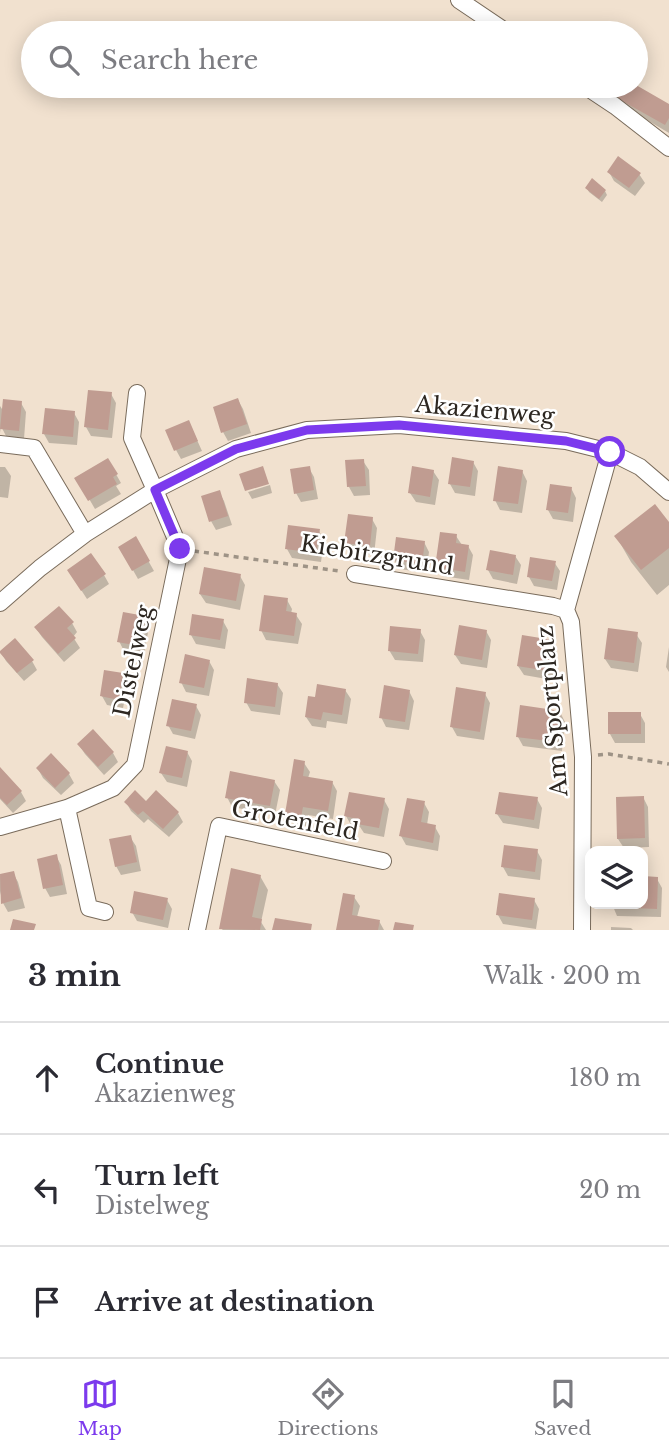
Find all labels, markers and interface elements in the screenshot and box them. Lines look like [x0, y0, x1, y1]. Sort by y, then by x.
search box [21, 21, 648, 98]
icon: search [45, 41, 83, 79]
text: Search here [101, 44, 258, 76]
street label: Akazienweg [413, 390, 556, 430]
route start [594, 436, 625, 467]
street label: Kiebitzgrund [298, 529, 456, 581]
route end [164, 533, 195, 564]
street label: Distelweg [107, 602, 159, 720]
street label: Am Sportplatz [531, 624, 574, 799]
street label: Grotenfeld [229, 794, 361, 846]
map controls [585, 846, 648, 909]
button: layers [585, 846, 648, 909]
text: 3 min [28, 957, 121, 994]
text: Walk · 200 m [484, 962, 641, 990]
text: Continue [95, 1048, 224, 1080]
icon: ahead [28, 1059, 66, 1097]
text: 180 m [569, 1064, 641, 1092]
text: Akazienweg [95, 1080, 235, 1108]
text: Turn left [95, 1160, 219, 1192]
icon: left [28, 1171, 66, 1209]
text: 20 m [579, 1176, 641, 1204]
text: Distelweg [95, 1192, 209, 1220]
icon: arrive [28, 1283, 66, 1321]
text: Arrive at destination [95, 1286, 375, 1318]
tab: Map [78, 1375, 122, 1440]
tab: Directions [277, 1375, 378, 1440]
tab: Saved [534, 1375, 591, 1440]

